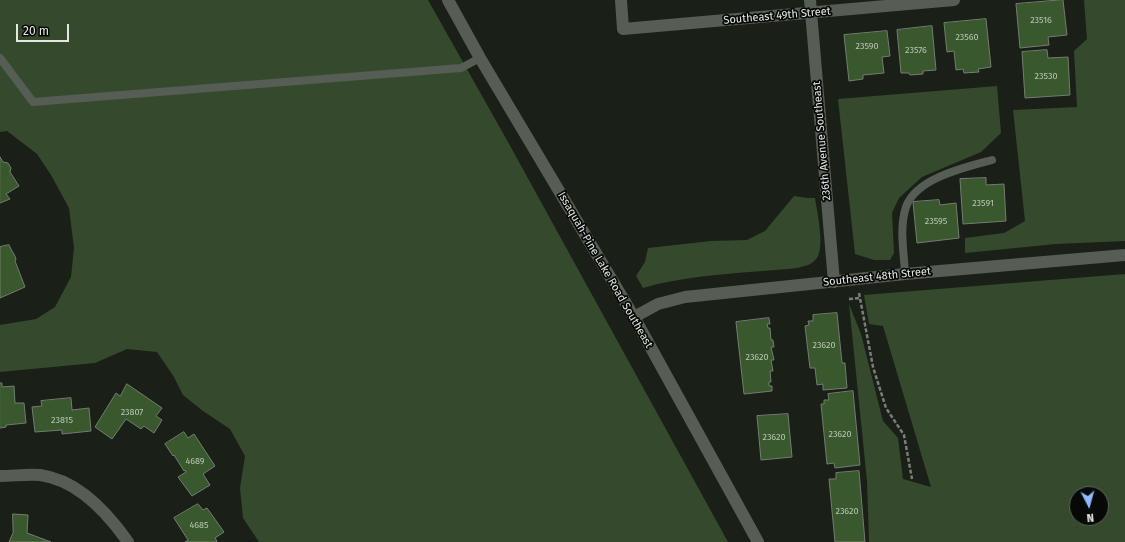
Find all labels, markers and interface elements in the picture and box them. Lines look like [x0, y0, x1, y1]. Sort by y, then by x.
street label: Southeast 49th Street [723, 5, 831, 27]
house number: 23516 [1030, 15, 1052, 25]
scale bar [18, 16, 71, 42]
text: 20 m [23, 24, 49, 38]
house number: 23560 [955, 32, 979, 42]
house number: 23590 [855, 41, 879, 51]
house number: 23576 [905, 45, 927, 55]
house number: 23530 [1035, 71, 1057, 81]
street label: 236th Avenue Southeast [810, 81, 834, 201]
street label: Issaquah-Pine Lake Road Southeast [555, 190, 655, 350]
house number: 23591 [972, 198, 994, 208]
house number: 23595 [925, 216, 947, 226]
street label: Southeast 48th Street [823, 265, 931, 289]
house number: 23620 [812, 340, 836, 350]
house number: 23620 [745, 352, 769, 362]
house number: 23807 [121, 407, 143, 417]
house number: 23815 [51, 415, 73, 425]
house number: 23620 [828, 429, 852, 439]
house number: 23620 [762, 432, 786, 442]
house number: 4689 [185, 456, 205, 466]
north arrow [1069, 486, 1109, 526]
house number: 23620 [835, 506, 859, 516]
text: N [1086, 511, 1095, 524]
house number: 4685 [189, 520, 209, 530]

